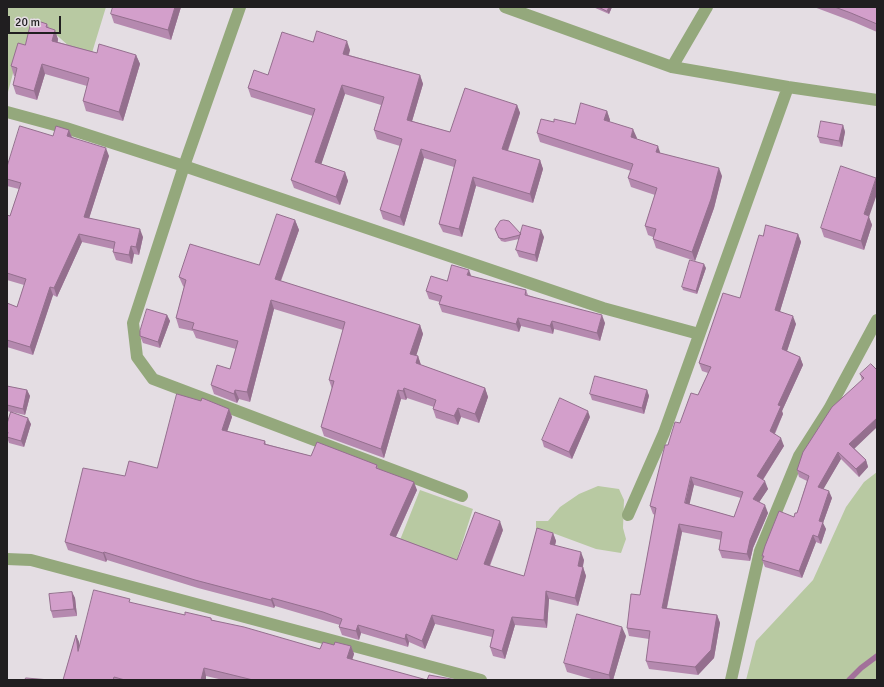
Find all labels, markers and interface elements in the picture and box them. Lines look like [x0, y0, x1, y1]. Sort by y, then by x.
scale bar [10, 8, 63, 34]
text: 20 m [15, 15, 40, 30]

